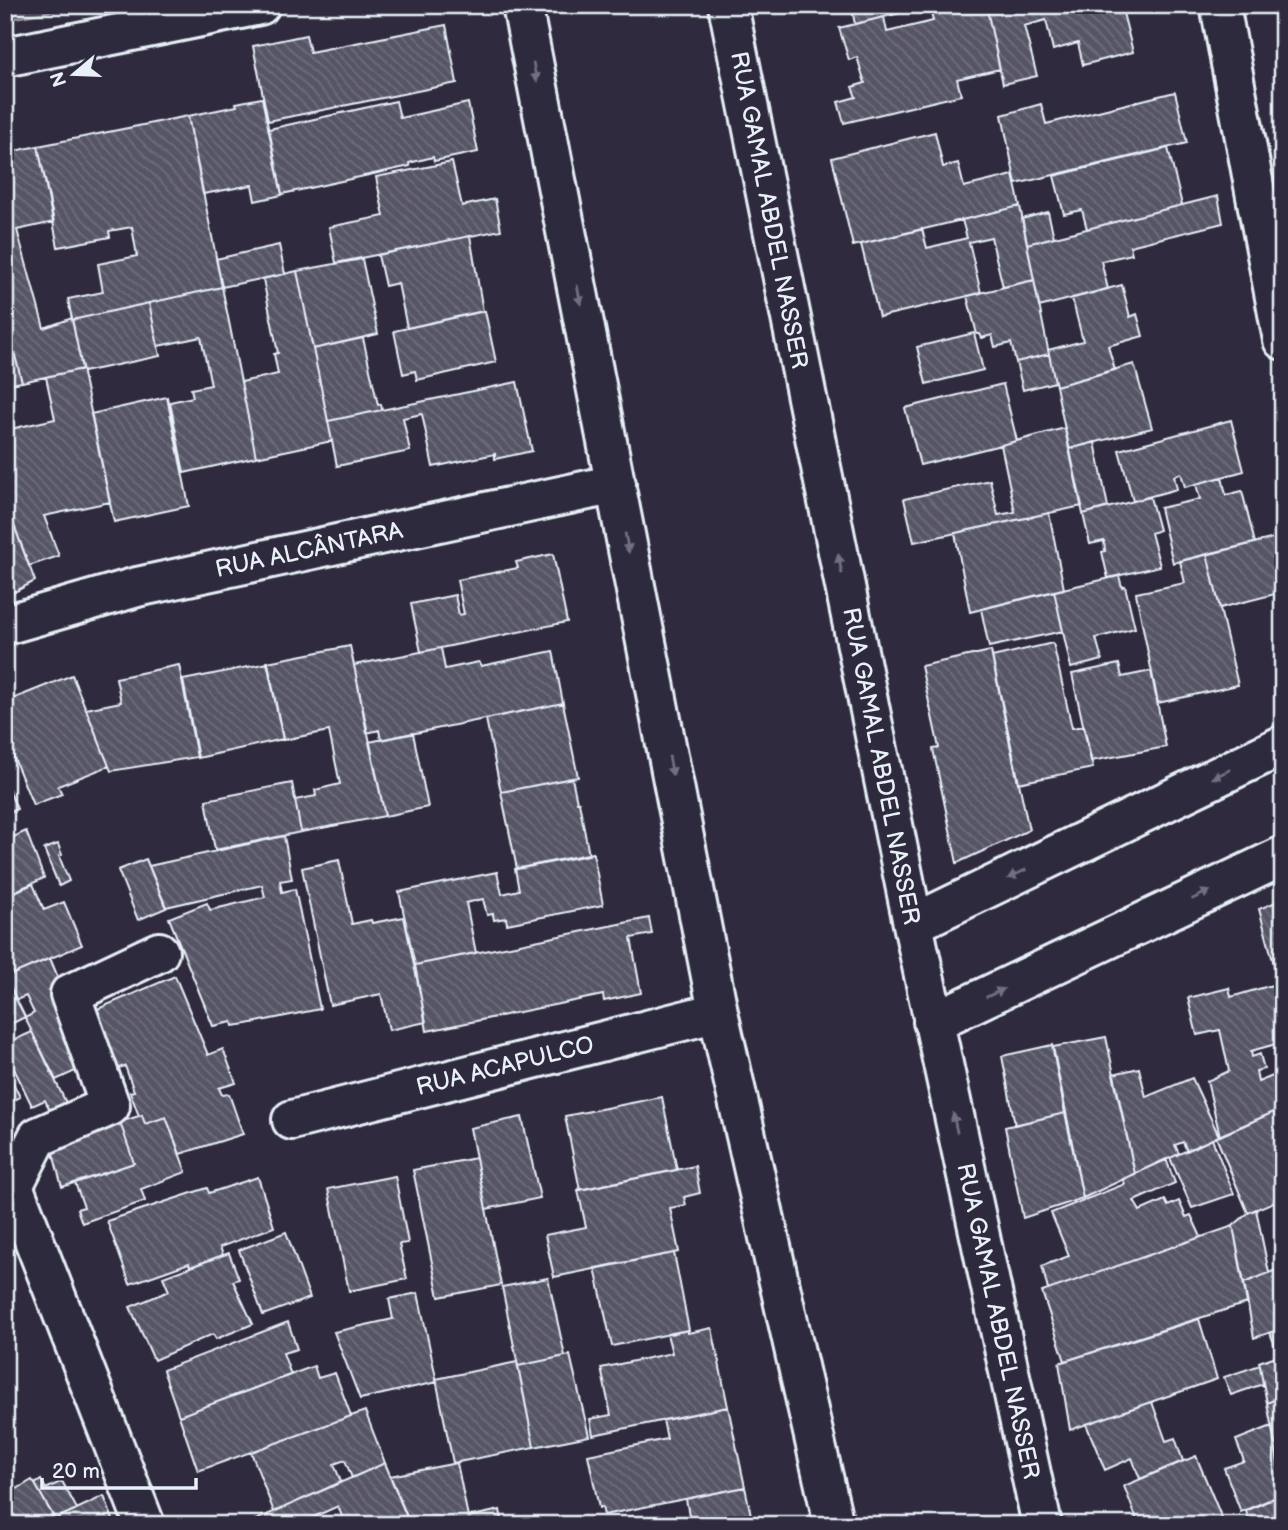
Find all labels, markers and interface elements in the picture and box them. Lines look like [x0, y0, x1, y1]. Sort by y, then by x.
north arrow [38, 38, 108, 108]
street label: RUA GAMAL ABDEL NASSER [724, 49, 814, 371]
one-way arrow [530, 61, 541, 83]
text: N [46, 69, 73, 90]
one-way arrow [574, 284, 585, 306]
street label: RUA ALCÂNTARA [212, 515, 406, 584]
one-way arrow [622, 532, 633, 554]
one-way arrow [835, 553, 846, 575]
street label: RUA GAMAL ABDEL NASSER [836, 605, 926, 927]
one-way arrow [665, 755, 676, 777]
one-way arrow [1211, 769, 1231, 780]
one-way arrow [1006, 868, 1027, 879]
one-way arrow [1191, 890, 1211, 901]
one-way arrow [985, 987, 1005, 999]
street label: RUA ACAPULCO [413, 1030, 597, 1102]
one-way arrow [950, 1112, 961, 1134]
street label: RUA GAMAL ABDEL NASSER [950, 1160, 1046, 1482]
scale bar [42, 1446, 196, 1490]
text: 20 m [52, 1459, 100, 1484]

